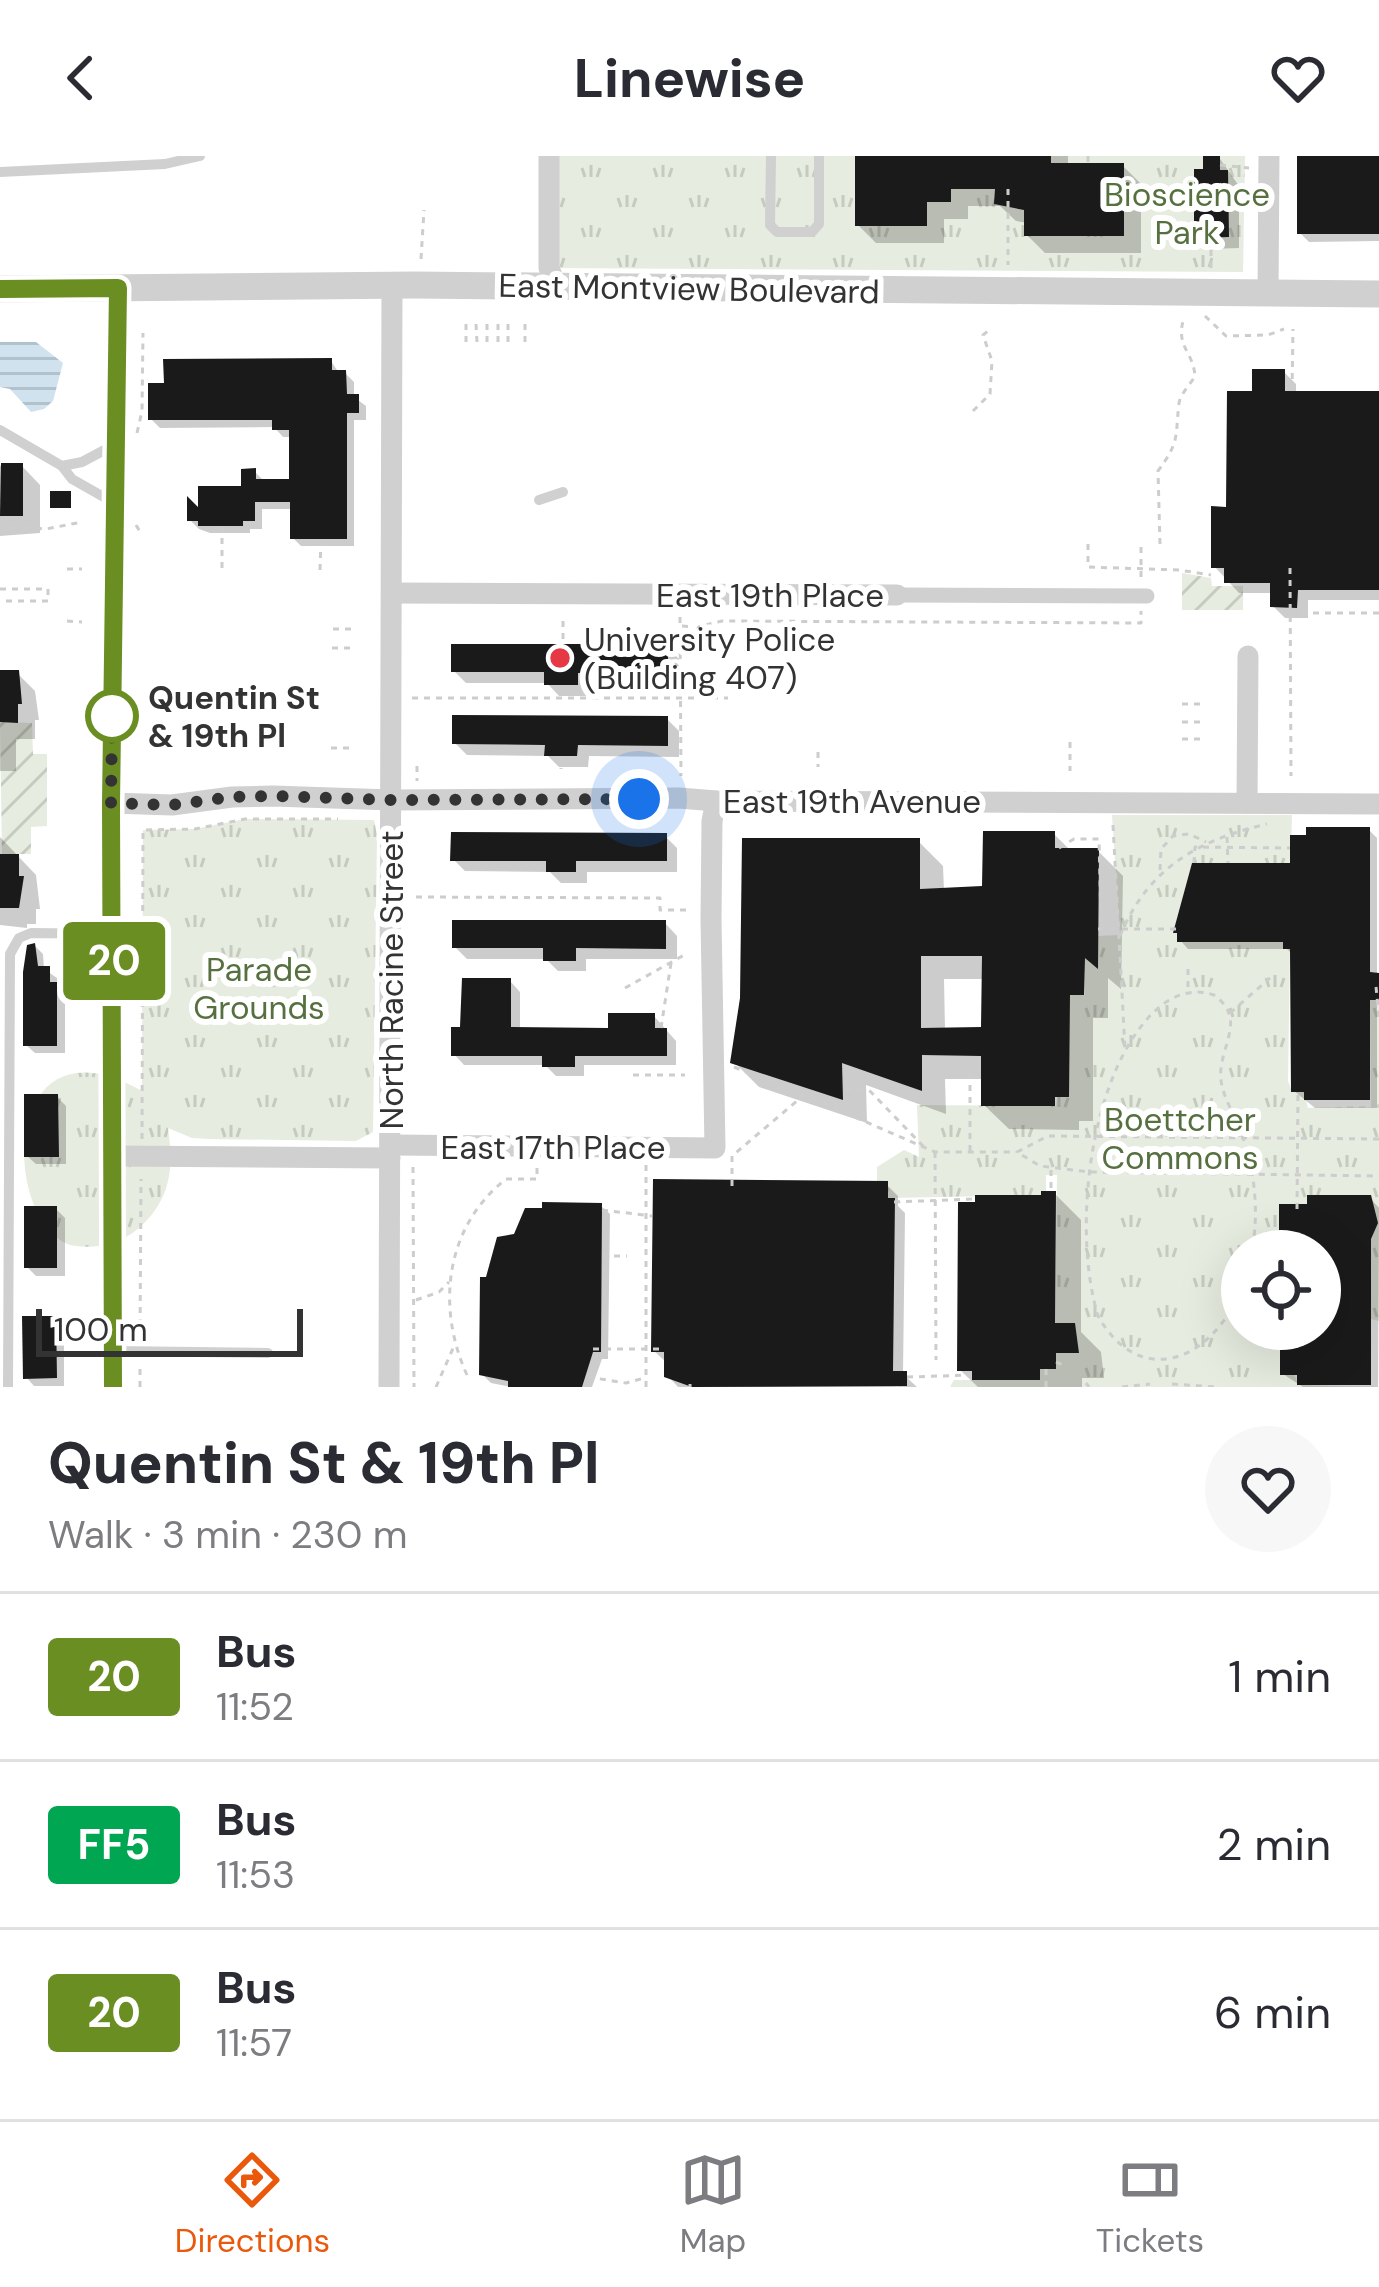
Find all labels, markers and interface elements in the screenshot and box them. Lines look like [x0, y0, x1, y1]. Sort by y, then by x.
text: Linewise [574, 43, 805, 114]
icon: back [48, 45, 114, 111]
icon: heart [1265, 45, 1331, 111]
park label: Bioscience Park [1104, 173, 1270, 254]
street label: East Montview Boulevard [498, 264, 880, 313]
street label: East 19th Place [656, 574, 884, 617]
place label: University Police (Building 407) [584, 618, 835, 699]
marker: University Police (Building 407) [547, 645, 573, 671]
place label: Quentin St & 19th Pl [148, 676, 320, 757]
marker: Quentin St & 19th Pl [87, 691, 137, 741]
your location [609, 769, 669, 829]
street label: East 19th Avenue [723, 780, 981, 823]
street label: North Racine Street [370, 830, 413, 1130]
line badge: 20 [60, 922, 168, 1000]
text: 20 [87, 933, 141, 988]
park label: Parade Grounds [193, 948, 325, 1029]
park label: Boettcher Commons [1101, 1098, 1259, 1179]
street label: East 17th Place [441, 1126, 665, 1169]
map controls [1221, 1230, 1341, 1350]
button: locate [1221, 1230, 1341, 1350]
scale bar [36, 1303, 303, 1356]
text: 100 m [54, 1308, 148, 1351]
text: Quentin St & 19th Pl [48, 1426, 600, 1501]
button: heart [1205, 1426, 1331, 1552]
text: Walk · 3 min · 230 m [48, 1509, 408, 1560]
text: Bus [216, 1622, 296, 1681]
text: 1 min [1228, 1647, 1331, 1706]
text: 20 [87, 1649, 141, 1704]
text: 11:52 [216, 1681, 294, 1732]
text: Bus [216, 1790, 296, 1849]
text: 2 min [1216, 1815, 1331, 1874]
text: FF5 [78, 1817, 150, 1872]
text: 11:53 [216, 1849, 295, 1900]
text: Bus [216, 1958, 296, 2017]
text: 6 min [1214, 1983, 1331, 2042]
text: 20 [87, 1985, 141, 2040]
text: 11:57 [216, 2017, 292, 2068]
tab: Directions [175, 2147, 330, 2262]
tab: Map [680, 2147, 746, 2262]
tab: Tickets [1096, 2147, 1204, 2262]

